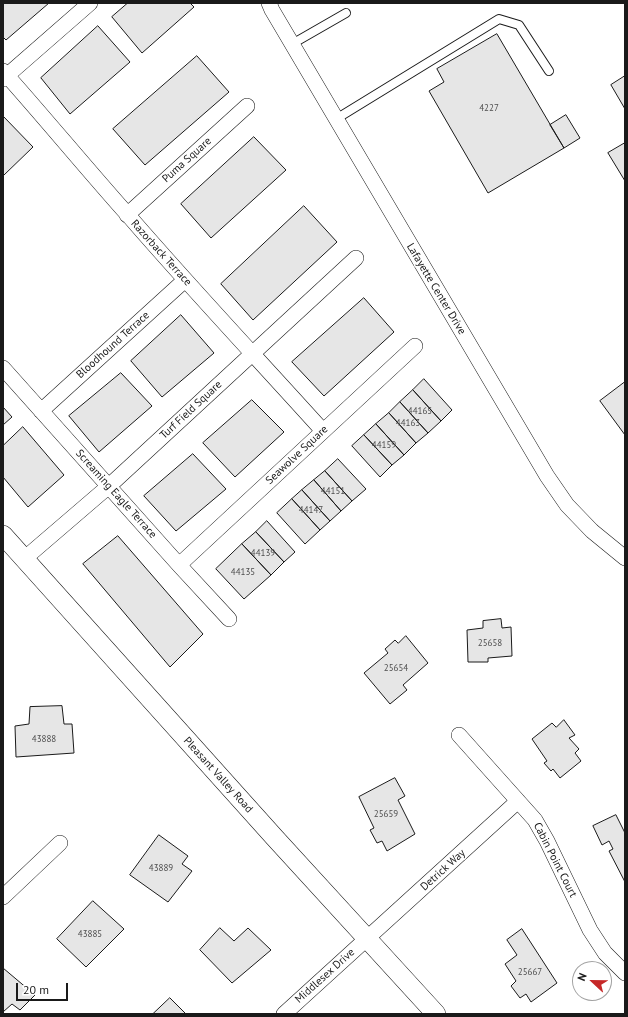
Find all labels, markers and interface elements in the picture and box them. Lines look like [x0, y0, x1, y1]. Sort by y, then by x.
house number: 4227 [479, 103, 499, 113]
street label: Puma Square [160, 135, 214, 185]
street label: Razorback Terrace [128, 217, 194, 289]
street label: Lafayette Center Drive [403, 241, 469, 337]
street label: Bloodhound Terrace [74, 309, 152, 381]
street label: Turf Field Square [157, 378, 225, 442]
house number: 44165 [408, 406, 432, 416]
house number: 44163 [396, 418, 420, 428]
street label: Seawolve Square [263, 423, 331, 487]
house number: 44159 [372, 440, 396, 450]
street label: Screaming Eagle Terrace [73, 447, 159, 541]
house number: 44151 [321, 486, 345, 496]
house number: 44147 [299, 505, 323, 515]
house number: 44139 [251, 548, 275, 558]
house number: 44135 [231, 567, 255, 577]
house number: 25658 [478, 638, 502, 648]
house number: 25654 [384, 663, 408, 673]
house number: 43888 [32, 734, 56, 744]
street label: Pleasant Valley Road [180, 734, 256, 816]
house number: 25659 [374, 809, 398, 819]
street label: Cabin Point Court [530, 820, 580, 900]
street label: Detrick Way [418, 846, 468, 894]
house number: 43889 [149, 863, 173, 873]
house number: 43885 [78, 929, 102, 939]
street label: Middlesex Drive [293, 946, 357, 1006]
north arrow [572, 961, 612, 1001]
house number: 25667 [518, 967, 542, 977]
text: N [574, 971, 590, 983]
scale bar [18, 975, 70, 1001]
text: 20 m [23, 982, 49, 997]

